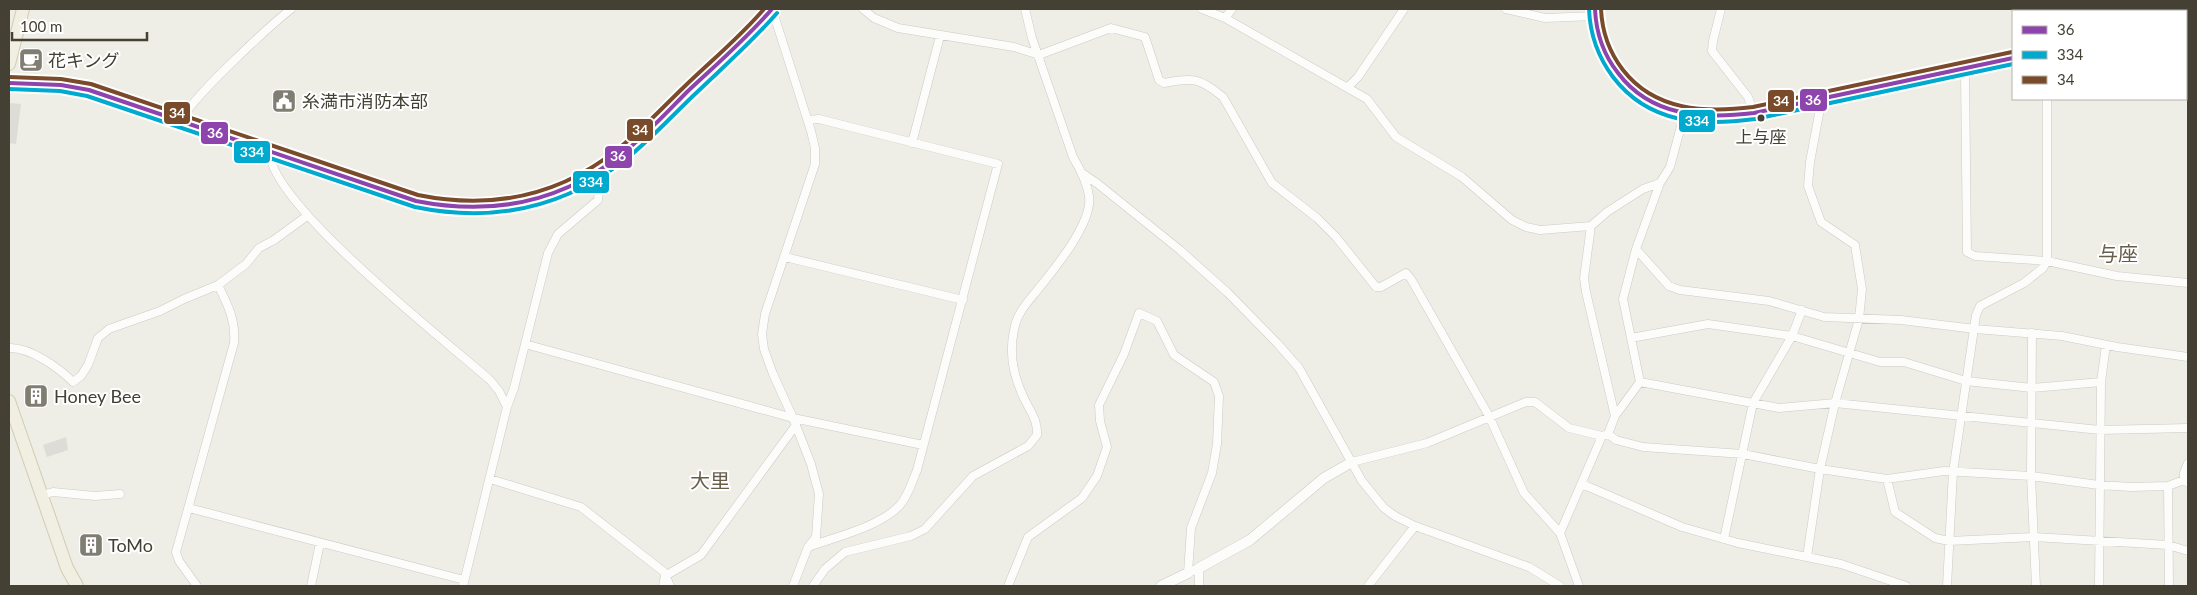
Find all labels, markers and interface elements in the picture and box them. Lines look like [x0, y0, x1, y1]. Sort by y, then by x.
scale bar [12, 10, 148, 42]
legend [2012, 10, 2187, 100]
text: 100 m [20, 17, 62, 35]
text: 36 [2057, 20, 2075, 38]
text: 334 [2057, 45, 2083, 63]
cafe icon: 花キング [18, 47, 44, 73]
place label: 花キング [48, 49, 119, 71]
text: 34 [2057, 70, 2075, 88]
public building icon: 糸満市消防本部 [271, 88, 297, 114]
line badge: 36 [1799, 88, 1828, 112]
line badge: 34 [1767, 89, 1795, 113]
place label: 糸満市消防本部 [302, 90, 428, 112]
text: 36 [1805, 91, 1821, 108]
text: 34 [1773, 92, 1789, 109]
line badge: 34 [163, 101, 191, 125]
text: 34 [169, 104, 185, 121]
line badge: 334 [1678, 109, 1716, 133]
text: 334 [1685, 112, 1709, 129]
marker: 上与座 [1756, 113, 1766, 123]
line badge: 34 [626, 118, 654, 142]
line badge: 36 [200, 121, 229, 145]
text: 34 [632, 121, 648, 138]
text: 36 [207, 124, 223, 141]
place label: 上与座 [1736, 126, 1787, 147]
line badge: 334 [233, 140, 271, 164]
text: 334 [240, 143, 264, 160]
line badge: 36 [604, 145, 633, 169]
text: 36 [610, 147, 626, 164]
line badge: 334 [572, 170, 610, 194]
text: 334 [579, 173, 603, 190]
district label: 与座 [2098, 241, 2138, 265]
building icon: Honey Bee [23, 383, 49, 409]
place label: Honey Bee [54, 385, 141, 407]
district label: 大里 [690, 468, 730, 492]
building icon: ToMo [78, 532, 104, 558]
place label: ToMo [108, 534, 153, 556]

